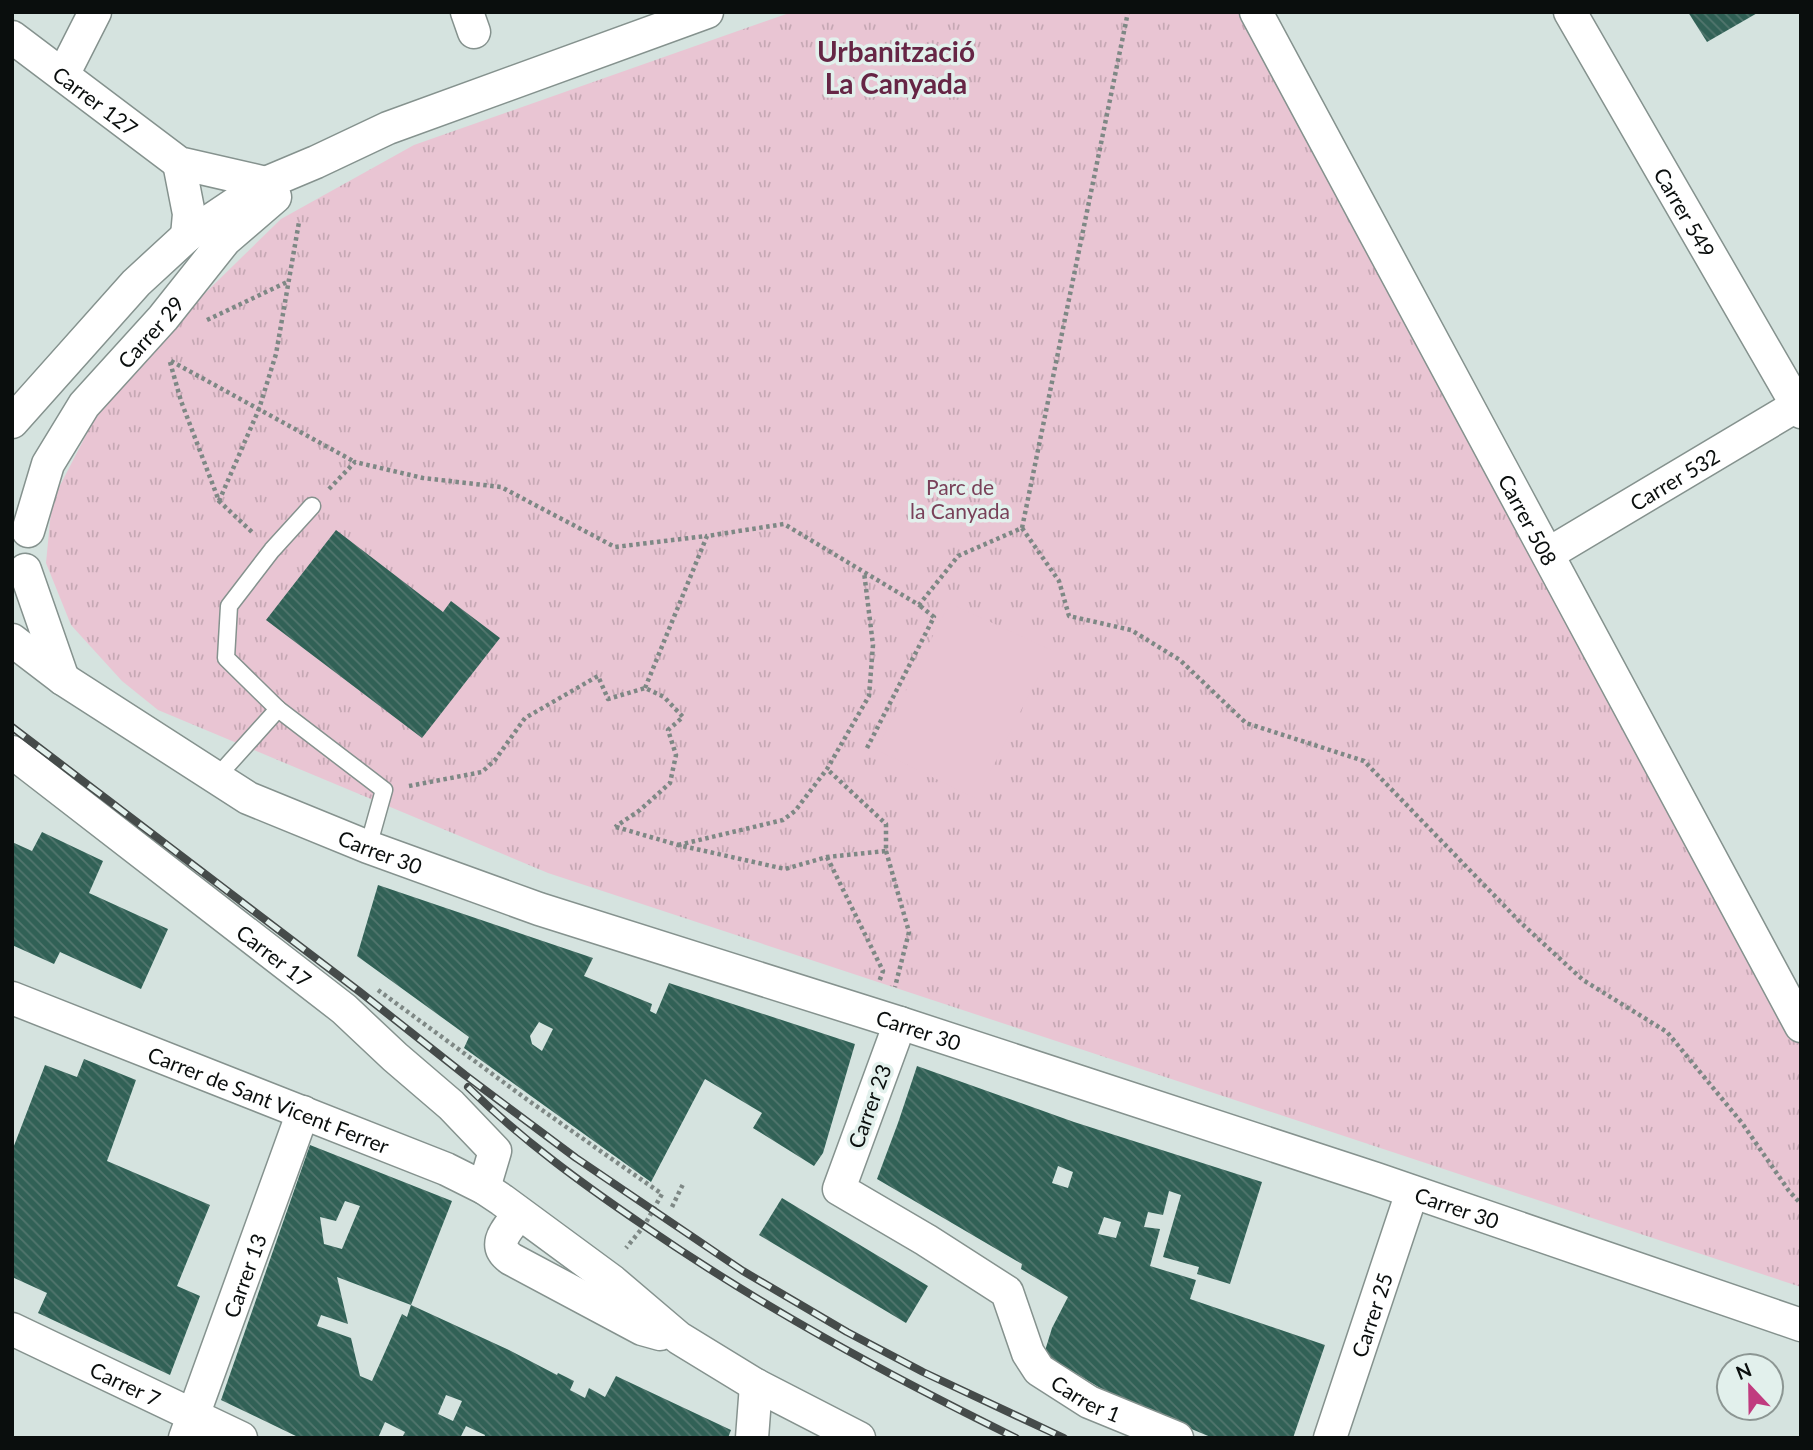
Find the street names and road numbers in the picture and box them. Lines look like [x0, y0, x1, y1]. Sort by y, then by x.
street label: Carrer 127 [49, 60, 143, 140]
street label: Carrer 549 [1650, 163, 1721, 261]
street label: Carrer 29 [112, 291, 188, 372]
street label: Carrer 532 [1625, 442, 1723, 515]
street label: Carrer 508 [1494, 470, 1563, 569]
street label: Carrer 30 [335, 824, 426, 878]
street label: Carrer 17 [232, 919, 317, 992]
street label: Carrer 30 [873, 1004, 964, 1055]
street label: Carrer de Sant Vicent Ferrer [145, 1040, 393, 1158]
street label: Carrer 23 [842, 1061, 896, 1151]
street label: Carrer 30 [1412, 1181, 1503, 1233]
street label: Carrer 13 [217, 1230, 271, 1321]
street label: Carrer 25 [1345, 1269, 1397, 1360]
street label: Carrer 7 [86, 1356, 165, 1411]
street label: Carrer 1 [1047, 1369, 1125, 1426]

